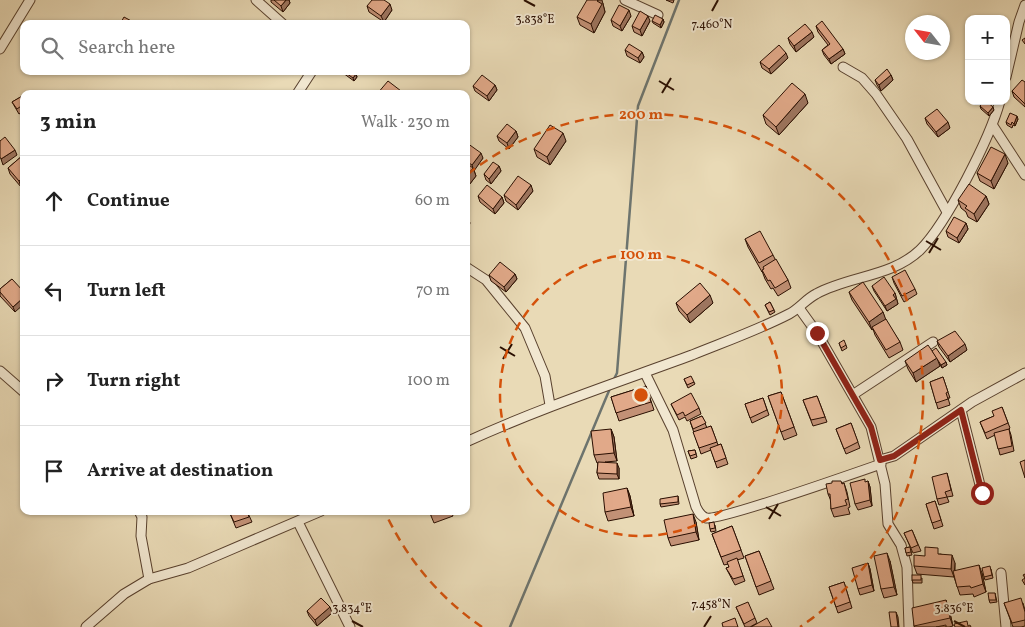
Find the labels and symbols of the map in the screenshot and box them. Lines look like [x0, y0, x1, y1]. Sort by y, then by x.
text: 3.838°E [515, 12, 555, 28]
north arrow [905, 15, 950, 60]
text: 7.460°N [692, 17, 733, 33]
text: 200 m [619, 105, 663, 126]
text: 100 m [620, 245, 663, 266]
route end [806, 322, 829, 345]
centre of rings [632, 386, 650, 404]
route start [971, 482, 994, 505]
text: 7.458°N [691, 597, 731, 613]
text: 3.834°E [332, 601, 372, 617]
text: 3.836°E [934, 601, 974, 617]

